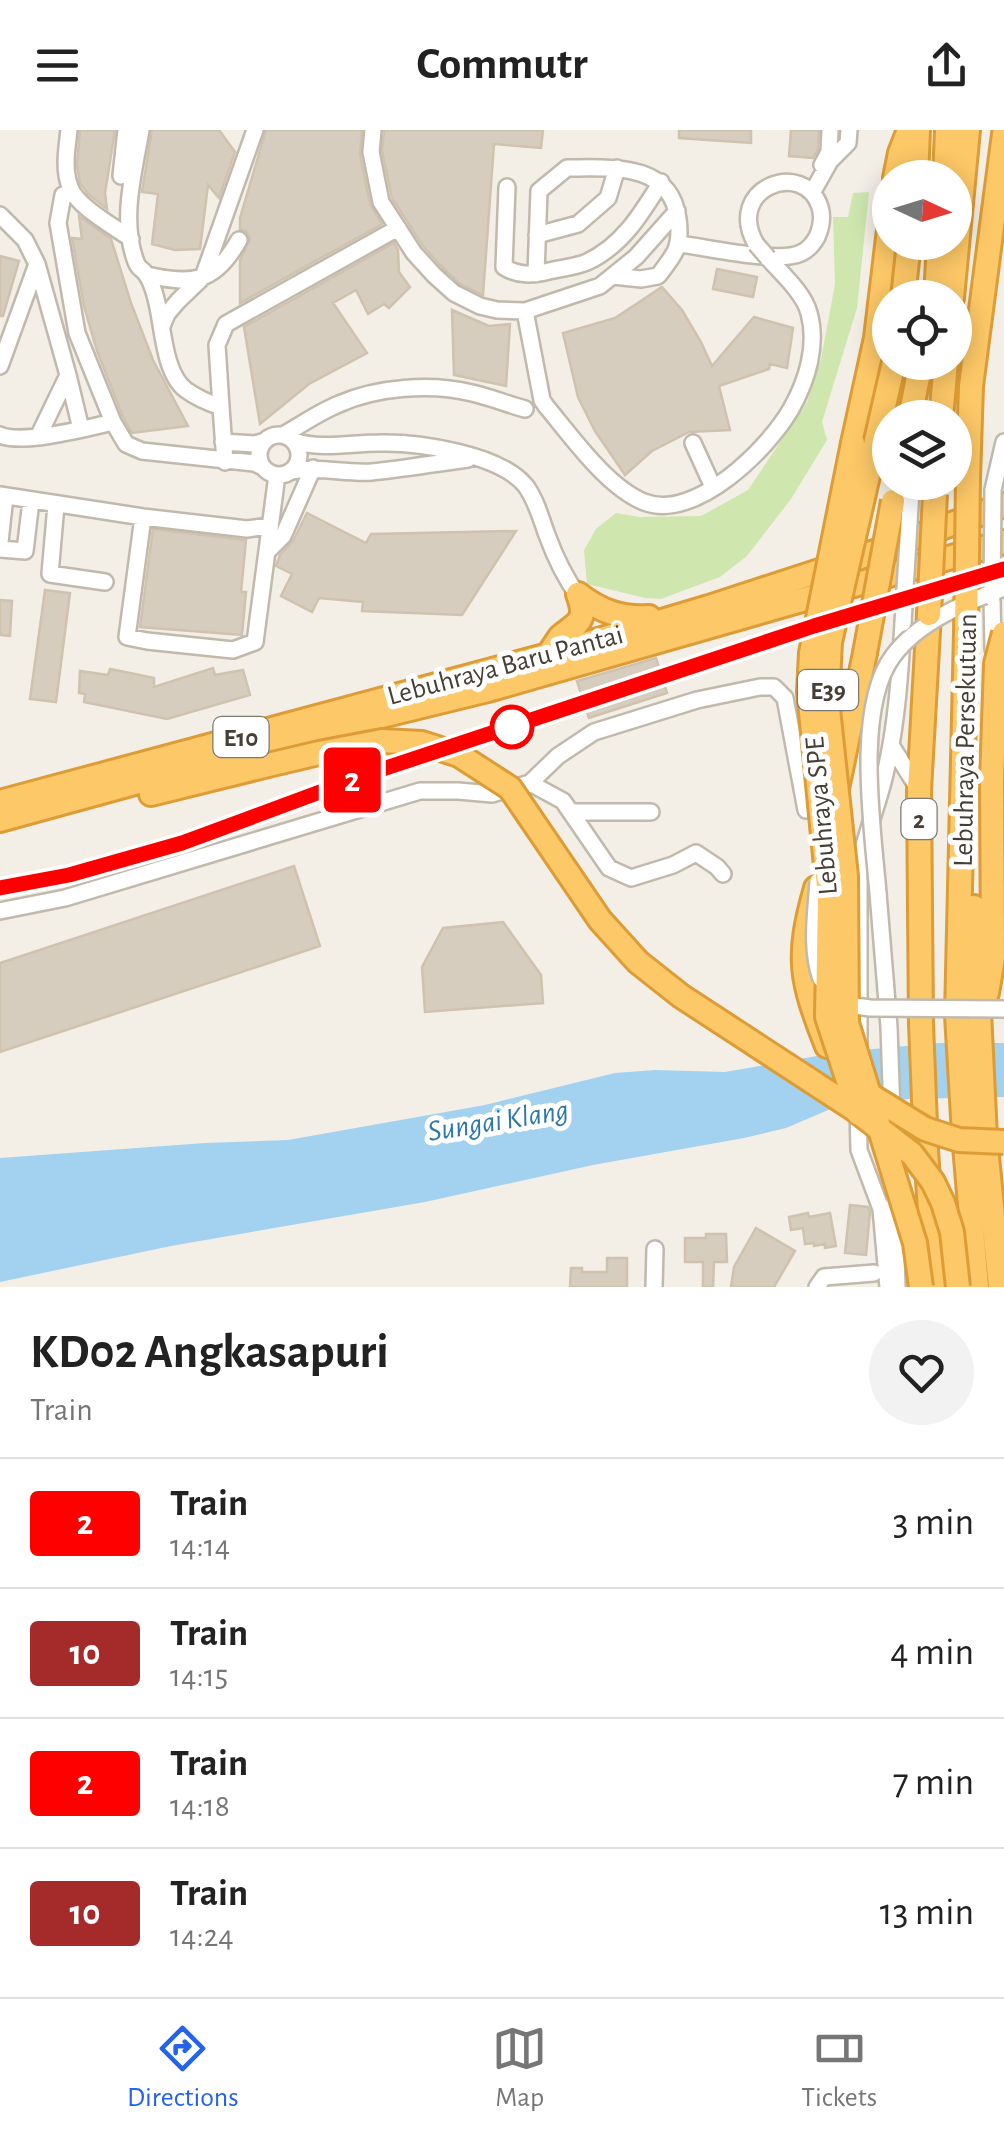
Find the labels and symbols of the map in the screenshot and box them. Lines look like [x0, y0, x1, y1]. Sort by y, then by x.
north arrow [872, 160, 972, 260]
street label: Lebuhraya Persekutuan [950, 613, 982, 867]
street label: Lebuhraya Baru Pantai [385, 621, 626, 711]
road number: E39 [798, 670, 858, 710]
unlabelled marker [491, 706, 533, 748]
road number: E10 [214, 717, 268, 757]
street label: Lebuhraya SPE [801, 736, 843, 896]
line badge: 2 [320, 748, 384, 812]
road number: 2 [902, 799, 936, 839]
water label: Sungai Klang [425, 1095, 571, 1147]

